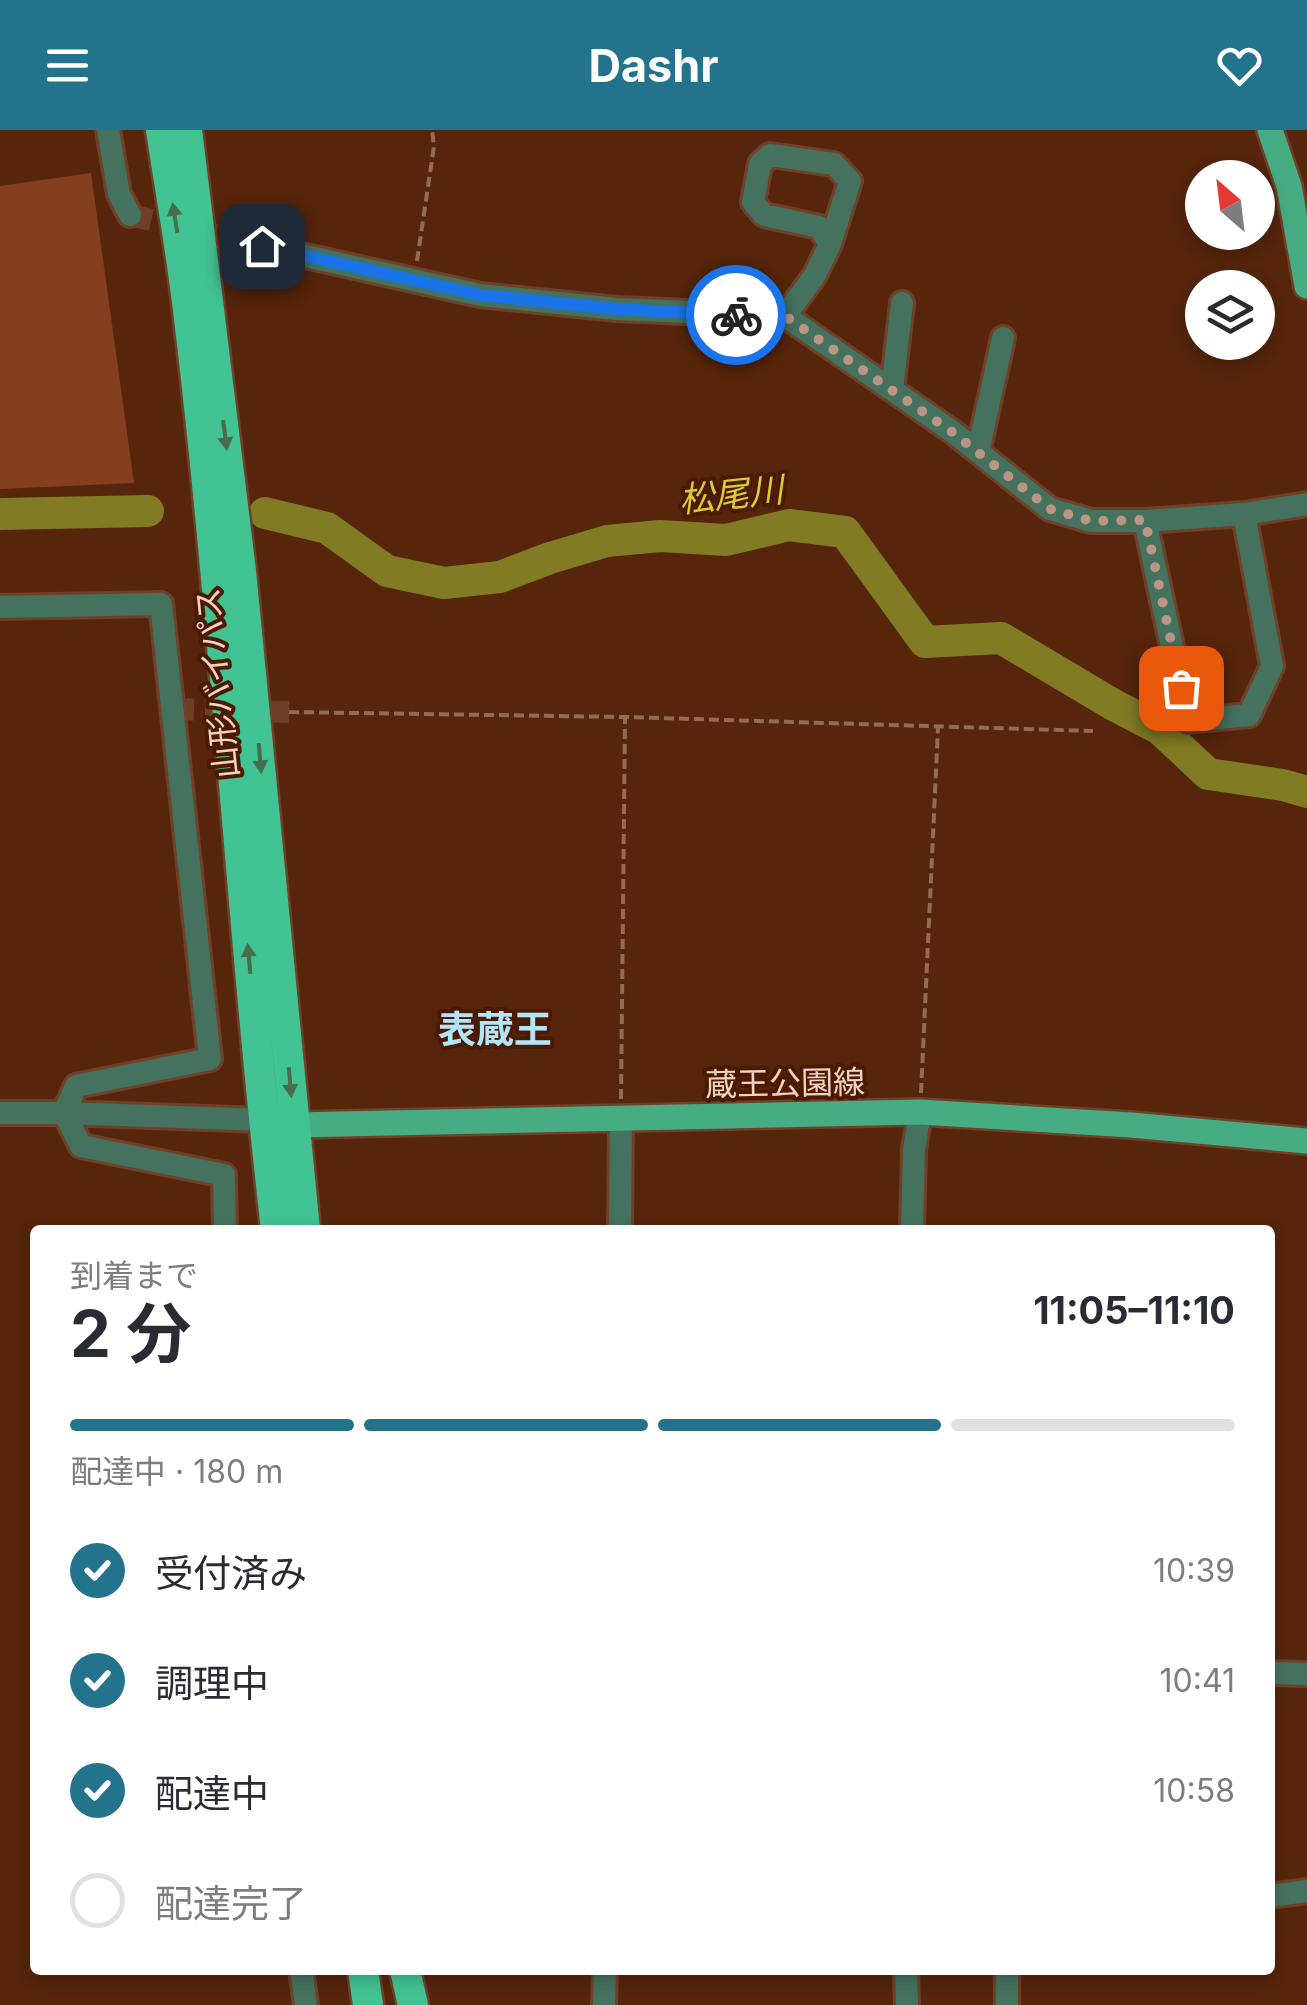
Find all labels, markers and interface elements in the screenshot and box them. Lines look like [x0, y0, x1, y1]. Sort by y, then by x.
icon: menu [40, 38, 95, 93]
text: Dashr [588, 38, 719, 93]
icon: heart [1212, 38, 1267, 93]
north arrow [1185, 160, 1275, 250]
map controls [1185, 160, 1275, 360]
one-way arrow [166, 201, 182, 233]
pin [220, 204, 305, 289]
icon: home [235, 219, 290, 274]
courier [686, 265, 786, 365]
button: layers [1185, 270, 1275, 360]
icon: bike [709, 288, 764, 343]
one-way arrow [217, 420, 233, 452]
water label: 松尾川 [677, 467, 789, 520]
street label: 山形バイパス [188, 586, 246, 780]
pin [1139, 646, 1224, 731]
icon: bag [1154, 661, 1209, 716]
one-way arrow [252, 743, 268, 775]
one-way arrow [241, 942, 257, 974]
district label: 表蔵王 [438, 1006, 552, 1052]
street label: 蔵王公園線 [705, 1062, 865, 1104]
one-way arrow [282, 1066, 298, 1098]
text: 到着まで [70, 1256, 198, 1295]
text: 11:05–11:10 [1033, 1287, 1235, 1333]
text: 2 分 [70, 1294, 191, 1373]
text: 配達中 · 180 m [70, 1452, 283, 1491]
icon: check [70, 1543, 125, 1598]
text: 受付済み [155, 1550, 307, 1596]
text: 10:39 [1153, 1551, 1235, 1590]
icon: check [70, 1653, 125, 1708]
text: 調理中 [155, 1660, 269, 1706]
text: 10:41 [1160, 1661, 1235, 1700]
icon: check [70, 1763, 125, 1818]
text: 配達中 [155, 1770, 269, 1816]
text: 10:58 [1153, 1771, 1235, 1810]
text: 配達完了 [155, 1880, 307, 1926]

